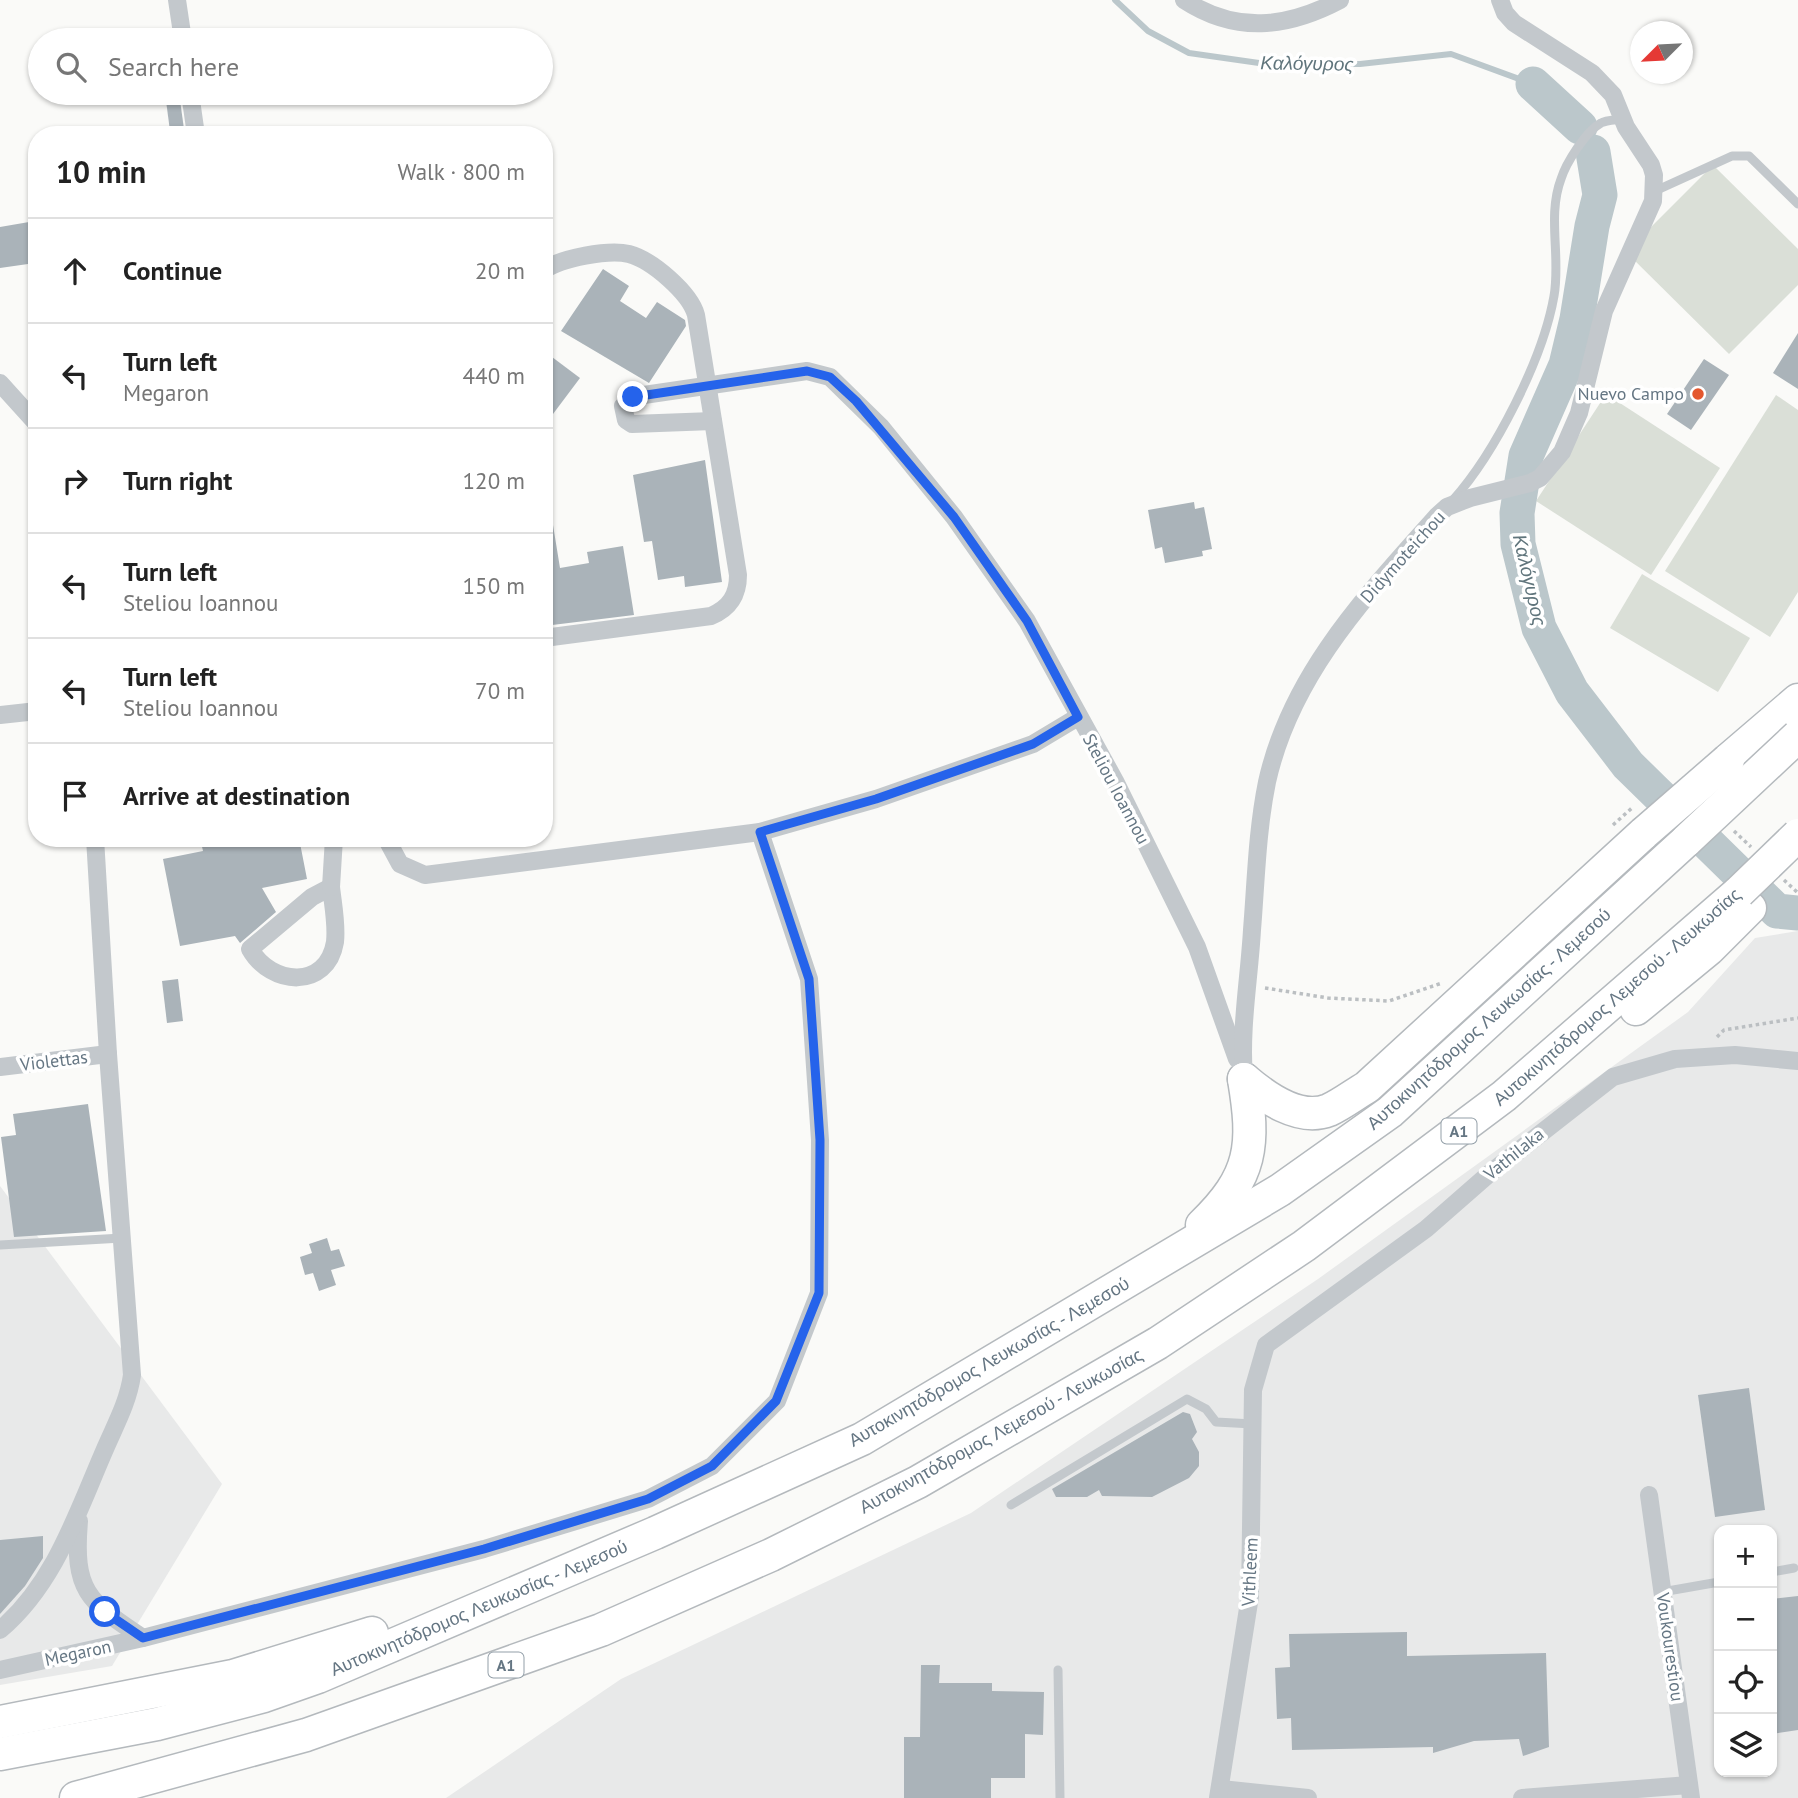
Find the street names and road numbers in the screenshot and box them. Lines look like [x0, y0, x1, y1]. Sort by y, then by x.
street label: Didymoteichou [1355, 506, 1450, 608]
street label: Steliou Ioannou [1078, 730, 1155, 848]
street label: Αυτοκινητόδρομος Λεμεσού - Λευκωσίας [1488, 883, 1745, 1110]
street label: Αυτοκινητόδρομος Λευκωσίας - Λεμεσού [1362, 903, 1616, 1134]
street label: Violettas [18, 1045, 89, 1076]
road number: A1 [1442, 1119, 1476, 1144]
street label: Vathilaka [1478, 1122, 1548, 1185]
street label: Αυτοκινητόδρομος Λευκωσίας - Λεμεσού [844, 1271, 1133, 1452]
street label: Αυτοκινητόδρομος Λεμεσού - Λευκωσίας [855, 1343, 1147, 1518]
street label: Αυτοκινητόδρομος Λευκωσίας - Λεμεσού [327, 1534, 631, 1681]
street label: Vithleem [1236, 1537, 1263, 1608]
street label: Voukourestiou [1651, 1590, 1689, 1703]
street label: Megaron [43, 1634, 113, 1671]
road number: A1 [489, 1652, 524, 1678]

